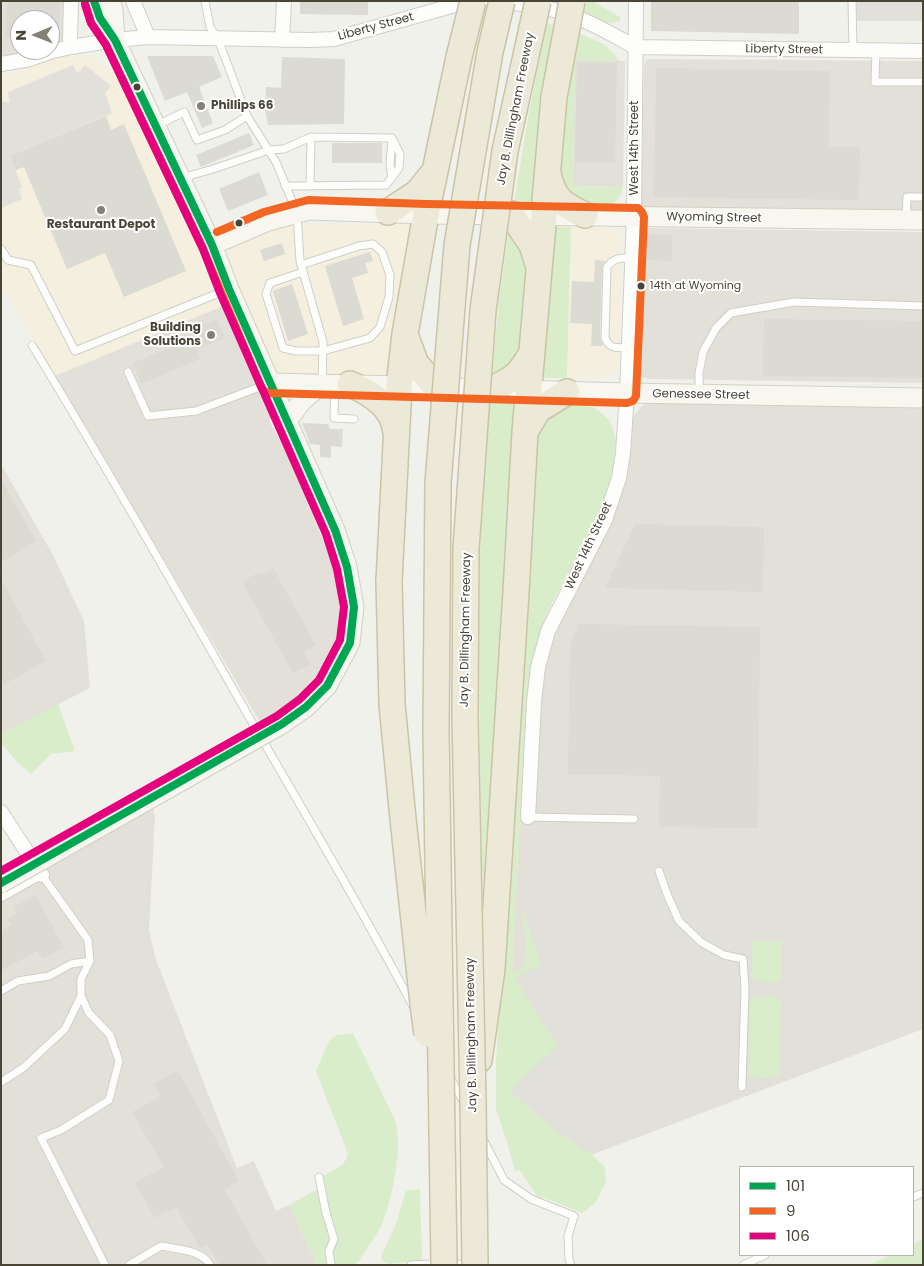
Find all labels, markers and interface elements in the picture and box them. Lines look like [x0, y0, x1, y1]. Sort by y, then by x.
north arrow [10, 10, 60, 60]
street label: Liberty Street [337, 10, 415, 44]
text: N [11, 30, 31, 41]
street label: Jay B. Dillingham Freeway [494, 32, 538, 186]
street label: Liberty Street [745, 42, 823, 58]
unlabelled marker [132, 82, 142, 92]
place label: Phillips 66 [211, 99, 273, 113]
marker: Phillips 66 [195, 100, 207, 112]
street label: West 14th Street [628, 101, 642, 195]
marker: Restaurant Depot [95, 204, 107, 216]
street label: Wyoming Street [666, 210, 762, 226]
place label: Restaurant Depot [47, 218, 155, 232]
unlabelled marker [234, 218, 244, 228]
place label: 14th at Wyoming [650, 279, 741, 293]
marker: 14th at Wyoming [636, 281, 646, 291]
place label: Building Solutions [144, 321, 201, 349]
marker: Building Solutions [205, 329, 217, 341]
street label: Genessee Street [652, 387, 750, 403]
street label: West 14th Street [562, 500, 616, 592]
street label: Jay B. Dillingham Freeway [457, 552, 475, 708]
street label: Jay B. Dillingham Freeway [463, 957, 481, 1113]
legend [739, 1166, 914, 1256]
text: 101 [786, 1175, 805, 1196]
text: 9 [786, 1200, 795, 1221]
text: 106 [786, 1225, 810, 1246]

